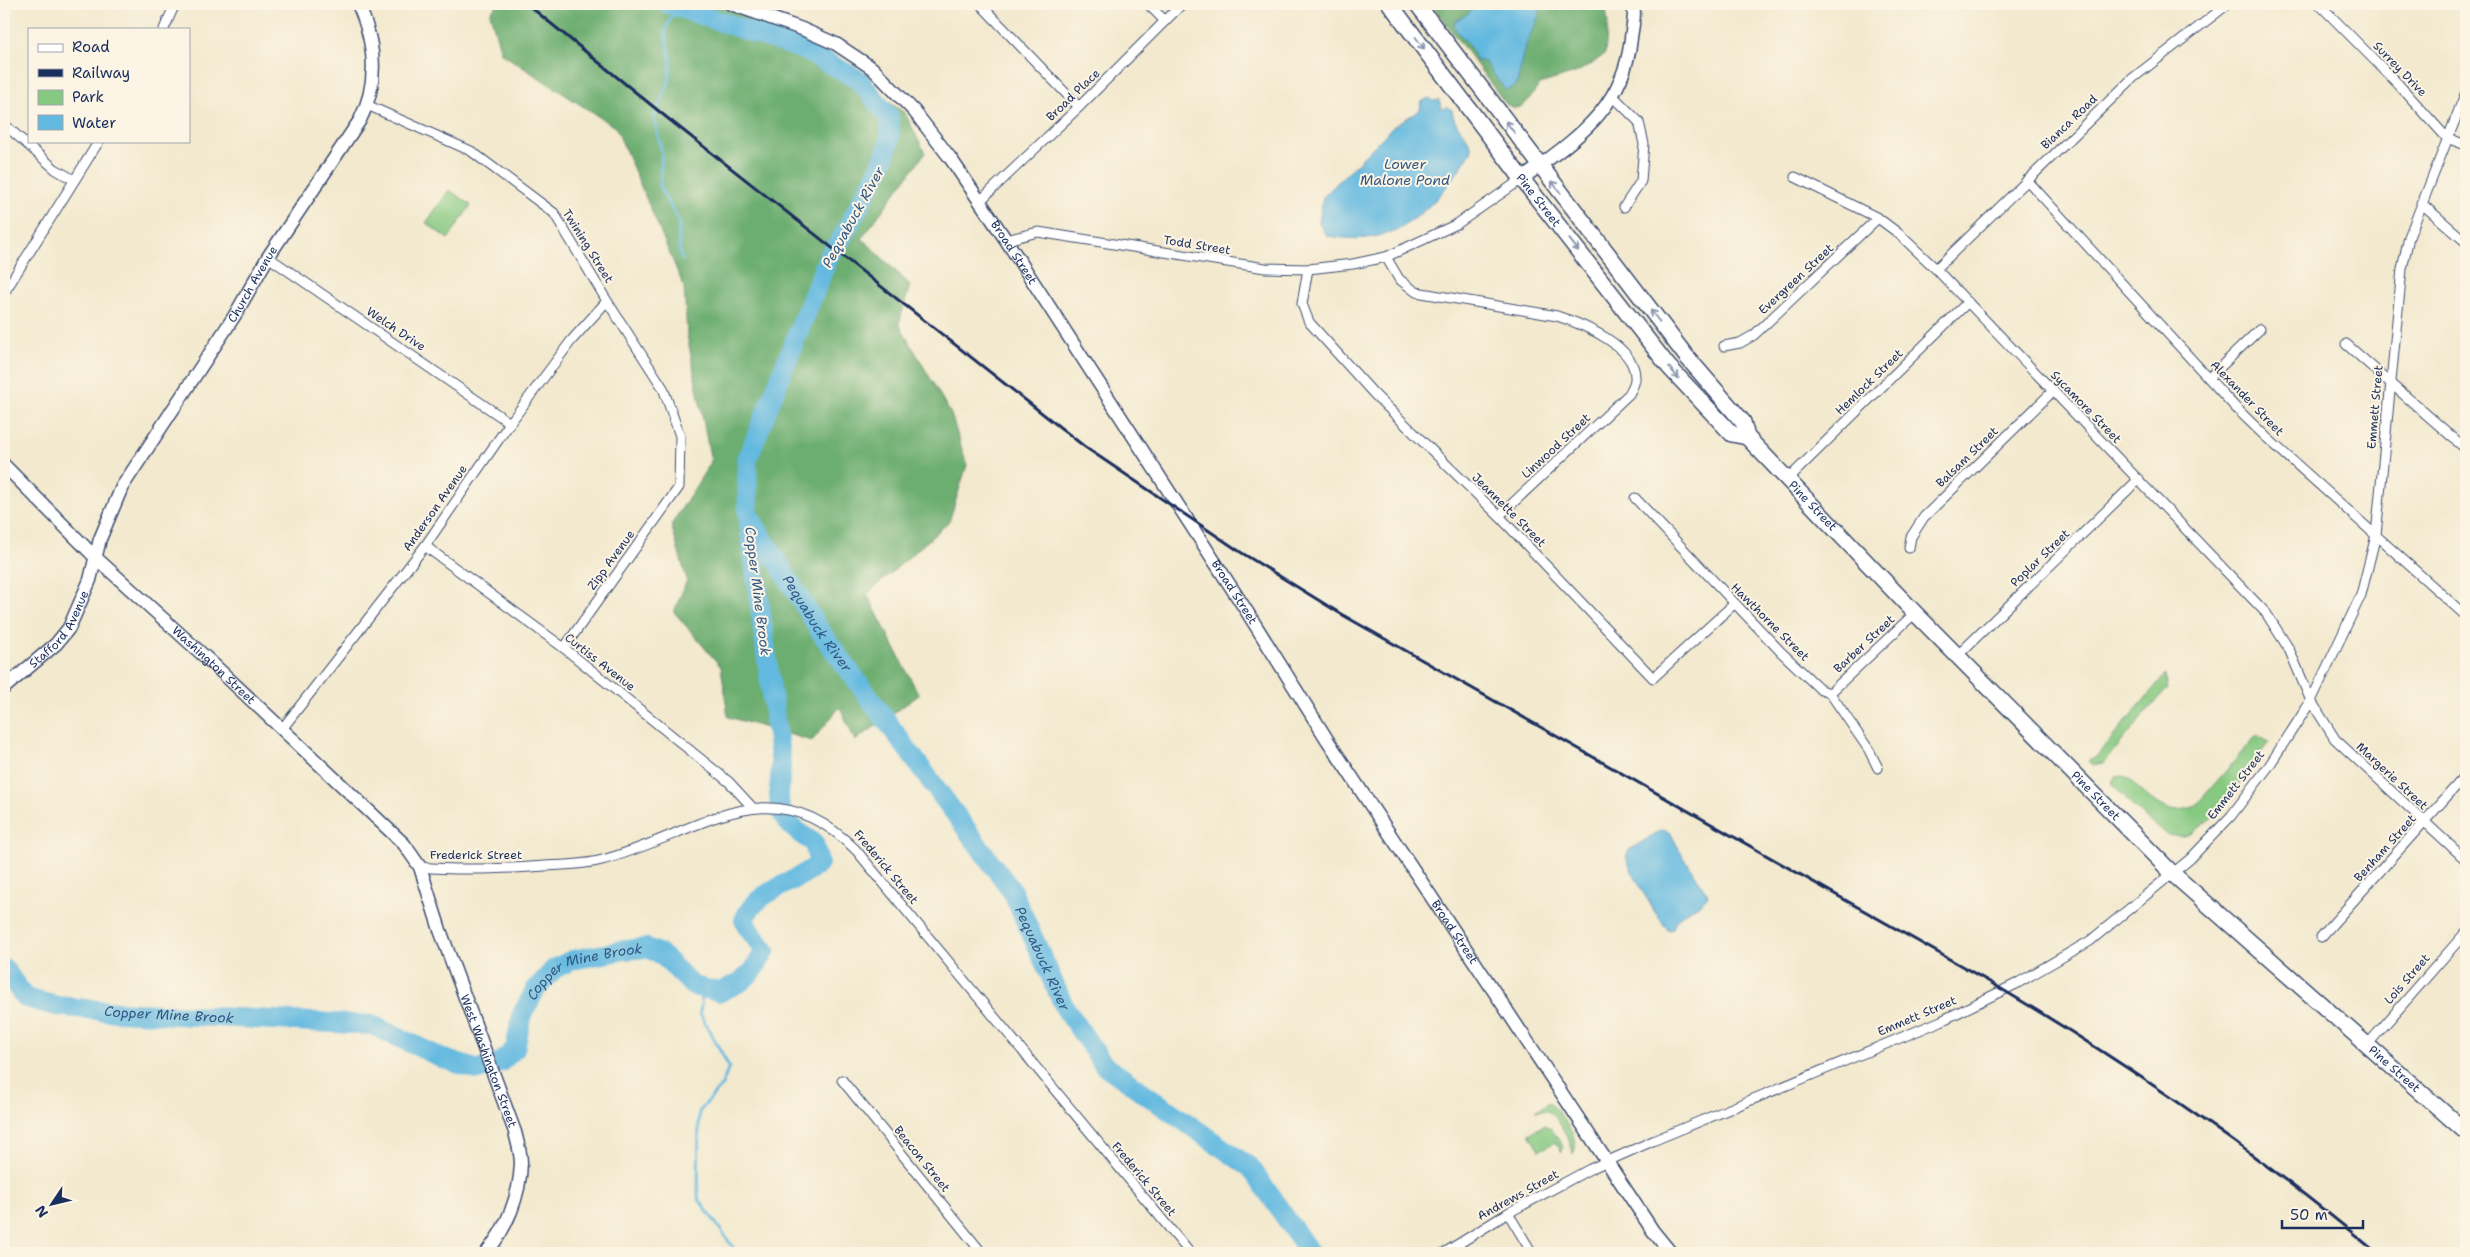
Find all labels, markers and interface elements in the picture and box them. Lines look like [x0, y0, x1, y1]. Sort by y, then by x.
legend [28, 28, 190, 142]
one-way arrow [1414, 36, 1425, 49]
text: Road [72, 37, 110, 57]
street label: Surrey Drive [2370, 38, 2430, 100]
text: Railway [72, 63, 130, 83]
street label: Broad Place [1043, 65, 1104, 125]
text: Park [72, 87, 104, 107]
street label: Bianca Road [2037, 91, 2101, 153]
text: Water [72, 113, 116, 133]
one-way arrow [1505, 121, 1516, 134]
water label: Lower Malone Pond [1360, 155, 1450, 189]
water label: Pequabuck River [818, 163, 888, 271]
street label: Pine Street [1513, 170, 1564, 230]
one-way arrow [1551, 181, 1562, 194]
street label: Twining Street [559, 206, 617, 286]
street label: Broad Street [987, 217, 1041, 288]
street label: Todd Street [1162, 232, 1232, 258]
one-way arrow [1568, 238, 1579, 251]
street label: Evergreen Street [1755, 240, 1837, 318]
street label: Church Avenue [224, 243, 281, 326]
street label: Welch Drive [363, 303, 429, 355]
one-way arrow [1650, 309, 1660, 323]
street label: Hemlock Street [1832, 346, 1906, 418]
street label: Alexander Street [2207, 357, 2287, 439]
street label: Emmett Street [2363, 364, 2387, 450]
one-way arrow [1668, 366, 1680, 379]
street label: Sycamore Street [2047, 367, 2125, 447]
street label: Linwood Street [1518, 410, 1594, 482]
street label: Balsam Street [1932, 423, 2002, 491]
street label: Anderson Avenue [399, 461, 471, 554]
street label: Jeannette Street [1468, 469, 1550, 551]
street label: Pine Street [1785, 477, 1841, 534]
water label: Copper Mine Brook [741, 526, 775, 656]
street label: Poplar Street [2007, 526, 2073, 590]
street label: Zipp Avenue [584, 527, 638, 593]
street label: Broad Street [1208, 557, 1261, 627]
water label: Pequabuck River [779, 572, 856, 676]
street label: Hawthorne Street [1727, 579, 1813, 665]
street label: Stafford Avenue [26, 588, 93, 671]
street label: Barber Street [1830, 611, 1898, 677]
street label: Washington Street [168, 623, 259, 708]
street label: Curtiss Avenue [561, 629, 639, 695]
street label: Margerie Street [2353, 739, 2431, 813]
street label: Emmett Street [2204, 747, 2268, 823]
street label: Pine Street [2068, 767, 2124, 824]
street label: Benham Street [2350, 811, 2420, 885]
street label: Frederick Street [850, 826, 922, 908]
street label: Frederick Street [430, 847, 522, 863]
street label: Broad Street [1428, 897, 1482, 967]
water label: Pequabuck River [1011, 903, 1074, 1014]
water label: Copper Mine Brook [523, 939, 643, 1003]
street label: Lois Street [2381, 950, 2433, 1008]
street label: West Washington Street [457, 992, 521, 1130]
street label: Emmett Street [1875, 992, 1959, 1040]
water label: Copper Mine Brook [103, 1002, 234, 1027]
street label: Pine Street [2365, 1042, 2424, 1096]
street label: Beacon Street [890, 1123, 954, 1195]
street label: Frederick Street [1108, 1138, 1180, 1220]
street label: Andrews Street [1474, 1166, 1562, 1224]
north arrow [28, 1180, 78, 1230]
scale bar [2282, 1197, 2364, 1229]
text: N [31, 1202, 52, 1221]
text: 50 m [2290, 1205, 2328, 1225]

